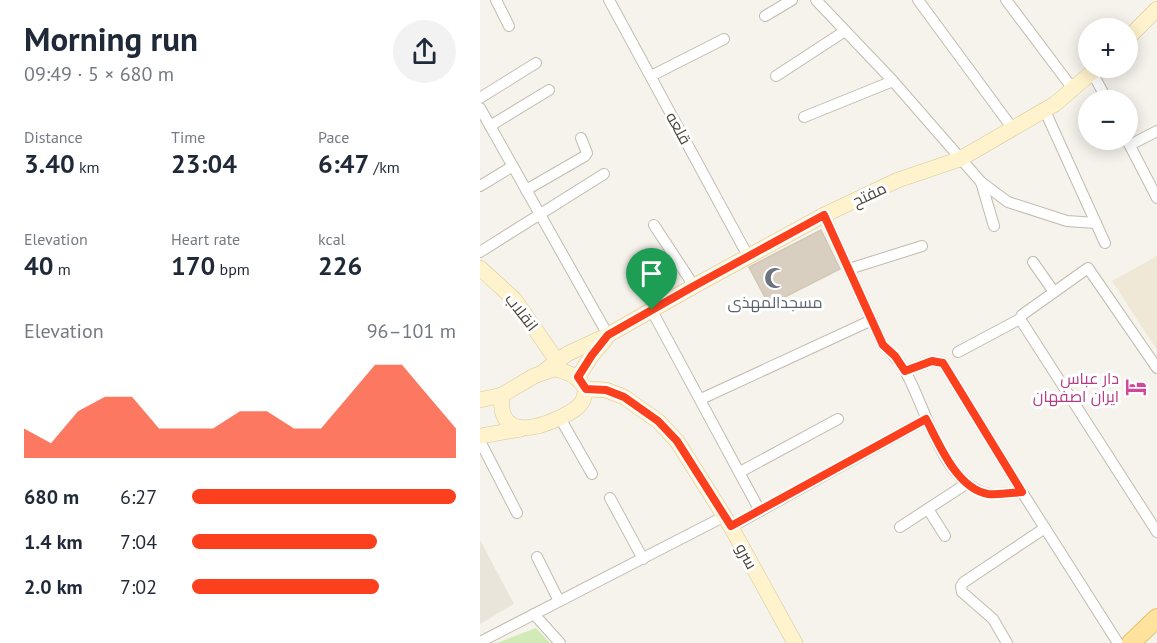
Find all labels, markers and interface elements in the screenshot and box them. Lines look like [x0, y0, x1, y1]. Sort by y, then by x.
text: Morning run [24, 17, 198, 60]
map controls [1078, 18, 1138, 150]
button: + [1078, 18, 1138, 78]
button: share [393, 20, 456, 83]
text: 09:49 · 5 × 680 m [24, 61, 174, 87]
button: − [1078, 90, 1138, 150]
street label: قلعه [662, 108, 696, 148]
text: Distance [24, 127, 83, 147]
text: Time [171, 127, 205, 147]
text: Pace [318, 127, 349, 147]
text: 3.40 [24, 147, 75, 180]
text: 23:04 [171, 147, 237, 180]
text: 6:47 [318, 147, 369, 180]
text: km [75, 157, 100, 177]
text: /km [369, 157, 400, 177]
street label: مفتح [849, 177, 890, 212]
text: Elevation [24, 229, 88, 249]
text: Heart rate [171, 229, 240, 249]
text: kcal [318, 229, 345, 249]
pin [626, 248, 677, 310]
text: 40 [24, 249, 53, 282]
text: 170 [171, 249, 215, 282]
text: 226 [318, 249, 362, 282]
icon: arrive [635, 257, 668, 290]
text: m [53, 259, 71, 279]
text: bpm [215, 259, 250, 279]
mosque icon: مسجدالمهذی [763, 266, 787, 290]
street label: انقلاب [501, 289, 543, 335]
place label: مسجدالمهذی [727, 292, 823, 313]
text: Elevation [24, 318, 104, 344]
text: 96–101 m [367, 318, 456, 344]
place label: دار عباس ایران اصفهان [1033, 368, 1119, 407]
hotel icon: دار عباس ایران اصفهان [1124, 375, 1148, 399]
text: 680 m [24, 484, 79, 510]
text: 6:27 [120, 484, 157, 510]
text: 1.4 km [24, 529, 83, 555]
text: 7:04 [120, 529, 157, 555]
street label: سرو [732, 540, 762, 572]
text: 2.0 km [24, 574, 83, 600]
text: 7:02 [120, 574, 157, 600]

